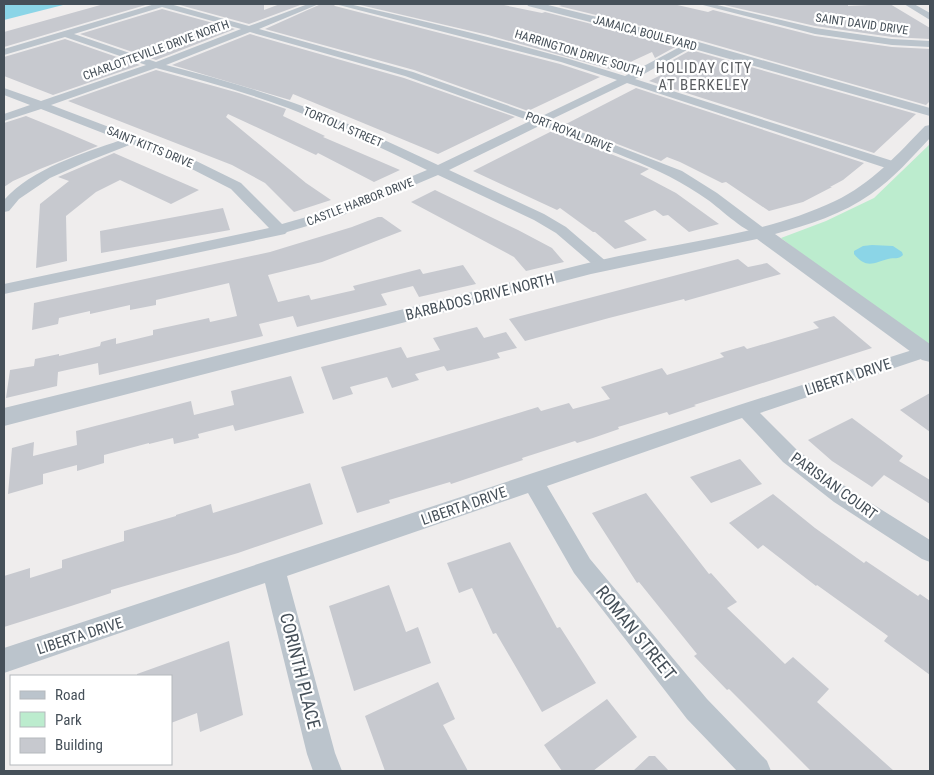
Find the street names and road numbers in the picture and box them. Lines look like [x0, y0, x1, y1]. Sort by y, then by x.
street label: SAINT DAVID DRIVE [815, 11, 909, 37]
street label: JAMAICA BOULEVARD [592, 12, 699, 54]
street label: CHARLOTTEVILLE DRIVE NORTH [81, 17, 231, 83]
street label: HARRINGTON DRIVE SOUTH [513, 27, 645, 79]
street label: TORTOLA STREET [301, 104, 385, 150]
street label: PORT ROYAL DRIVE [524, 109, 614, 155]
street label: SAINT KITTS DRIVE [105, 123, 195, 171]
street label: CASTLE HARBOR DRIVE [305, 175, 415, 229]
street label: BARBADOS DRIVE NORTH [404, 270, 556, 324]
street label: LIBERTA DRIVE [803, 355, 893, 399]
street label: PARISIAN COURT [788, 449, 881, 523]
street label: LIBERTA DRIVE [419, 483, 509, 529]
street label: ROMAN STREET [592, 581, 681, 684]
street label: CORINTH PLACE [276, 611, 325, 731]
street label: LIBERTA DRIVE [35, 614, 125, 658]

